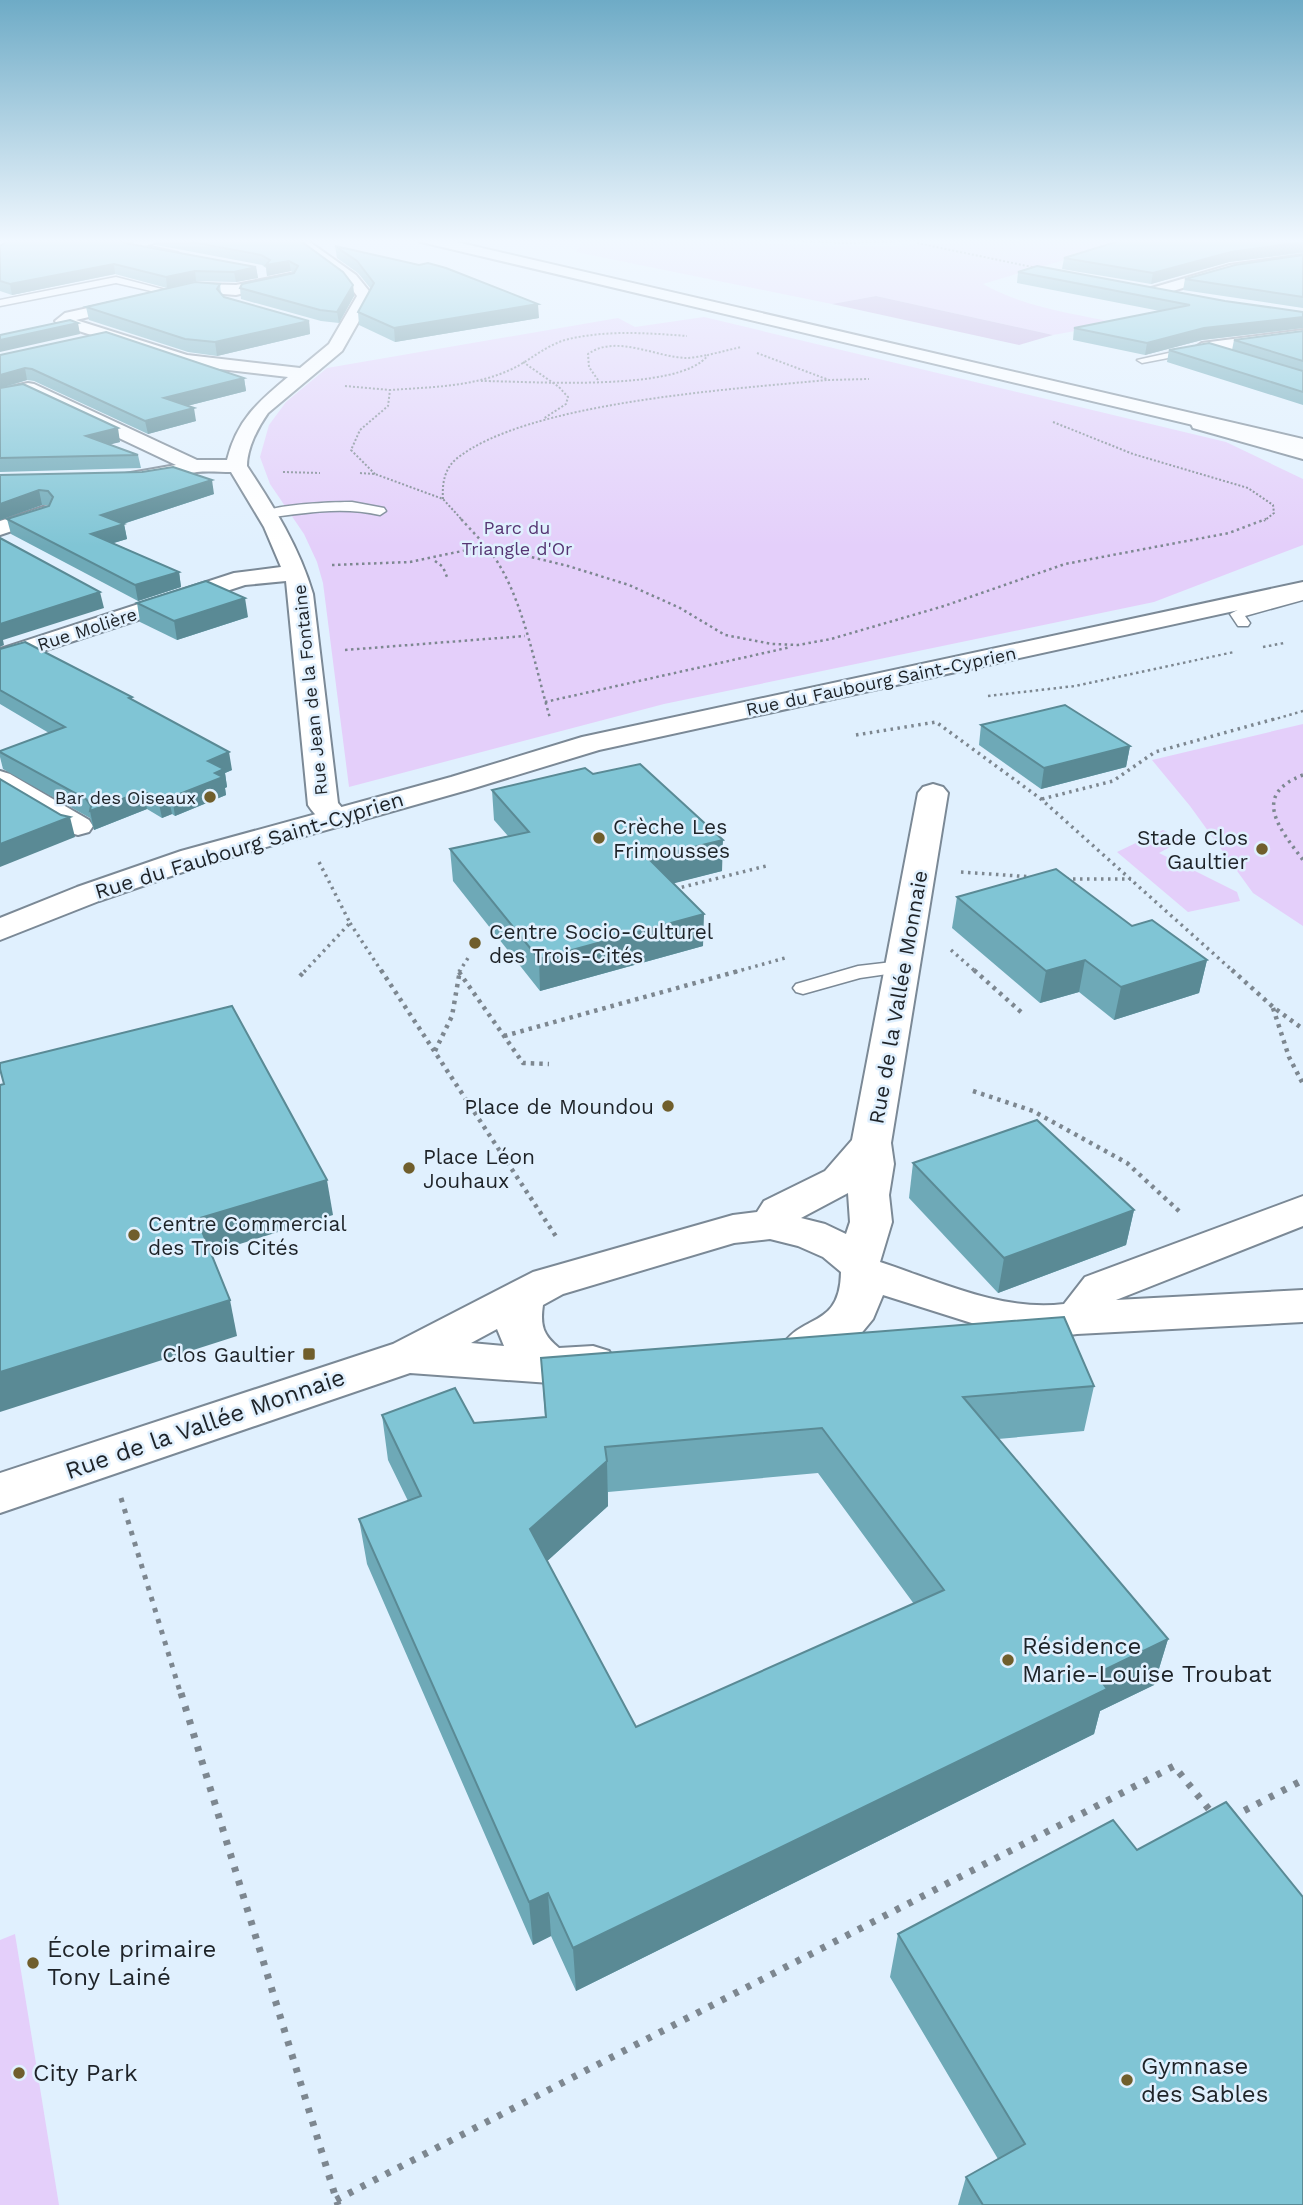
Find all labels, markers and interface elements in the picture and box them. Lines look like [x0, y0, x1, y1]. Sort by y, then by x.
park label: Parc du Triangle d'Or [462, 517, 572, 559]
street label: Rue Jean de la Fontaine [288, 584, 332, 796]
street label: Rue Molière [35, 603, 139, 655]
street label: Rue du Faubourg Saint-Cyprien [744, 642, 1018, 720]
street label: Rue du Faubourg Saint-Cyprien [92, 786, 406, 904]
place label: Bar des Oiseaux [55, 787, 196, 808]
marker: Bar des Oiseaux [202, 789, 218, 805]
place label: Crèche Les Frimousses [613, 814, 730, 863]
place label: Stade Clos Gaultier [1137, 825, 1248, 874]
marker: Crèche Les Frimousses [591, 830, 607, 846]
marker: Stade Clos Gaultier [1254, 841, 1270, 857]
street label: Rue de la Vallée Monnaie [863, 868, 933, 1126]
place label: Centre Socio-Culturel des Trois-Cités [489, 919, 714, 968]
marker: Centre Socio-Culturel des Trois-Cités [467, 935, 483, 951]
place label: Place de Moundou [464, 1094, 654, 1119]
marker: Place de Moundou [660, 1098, 676, 1114]
place label: Place Léon Jouhaux [423, 1144, 535, 1193]
marker: Place Léon Jouhaux [401, 1160, 417, 1176]
place label: Centre Commercial des Trois Cités [148, 1211, 347, 1260]
marker: Centre Commercial des Trois Cités [126, 1227, 142, 1243]
place label: Clos Gaultier [162, 1342, 295, 1367]
marker: Clos Gaultier [301, 1346, 317, 1362]
street label: Rue de la Vallée Monnaie [62, 1363, 348, 1485]
place label: Résidence Marie-Louise Troubat [1022, 1632, 1271, 1688]
marker: Résidence Marie-Louise Troubat [1000, 1652, 1016, 1668]
place label: École primaire Tony Lainé [47, 1935, 216, 1991]
marker: École primaire Tony Lainé [25, 1955, 41, 1971]
place label: Gymnase des Sables [1141, 2052, 1268, 2108]
place label: City Park [33, 2059, 138, 2087]
marker: City Park [11, 2065, 27, 2081]
marker: Gymnase des Sables [1119, 2072, 1135, 2088]

